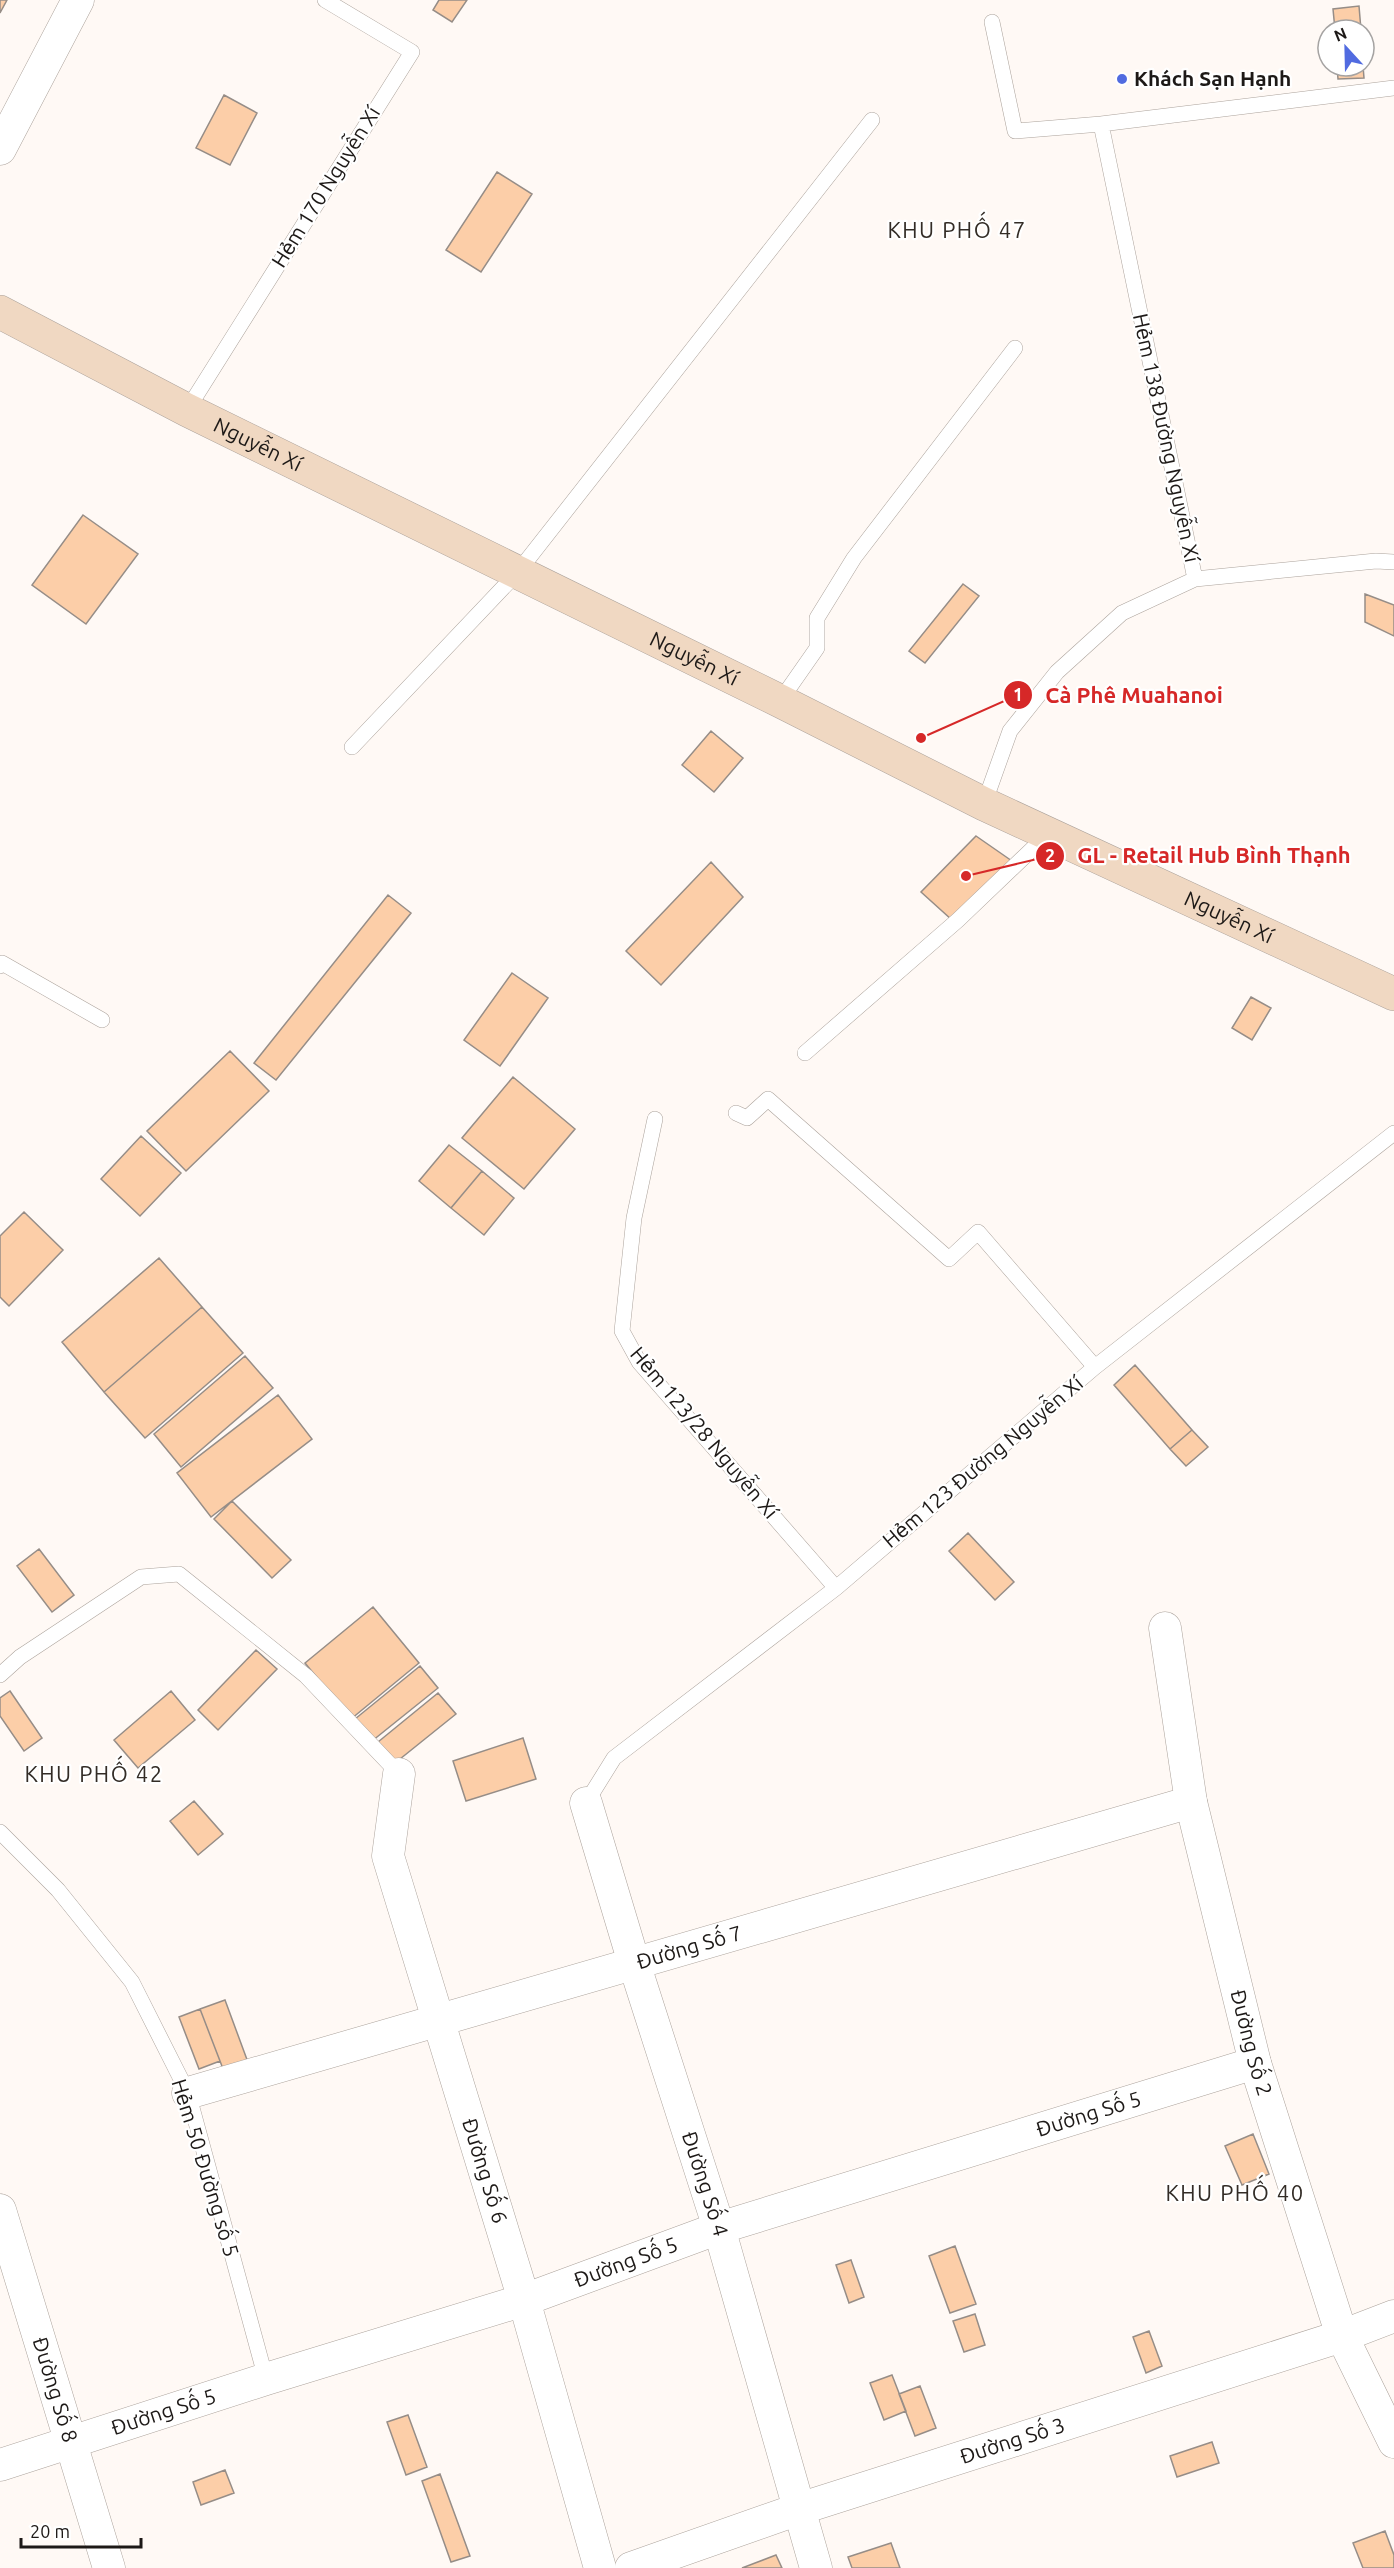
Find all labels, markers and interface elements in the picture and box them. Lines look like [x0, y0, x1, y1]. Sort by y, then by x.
north arrow [1316, 18, 1376, 78]
text: N [1331, 24, 1349, 45]
place label: Khách Sạn Hạnh [1134, 66, 1291, 90]
marker: Khách Sạn Hạnh [1115, 72, 1129, 86]
street label: Hẻm 170 Nguyễn Xí [265, 100, 385, 271]
district label: KHU PHỐ 47 [887, 211, 1027, 242]
street label: Hẻm 138 Đường Nguyễn Xí [1129, 311, 1206, 565]
street label: Nguyễn Xí [210, 412, 307, 476]
street label: Nguyễn Xí [646, 626, 744, 690]
callout: Cà Phê Muahanoi [1003, 675, 1234, 715]
text: Cà Phê Muahanoi [1045, 682, 1223, 707]
text: 1 [1013, 684, 1023, 704]
callout: GL - Retail Hub Bình Thạnh [1035, 836, 1362, 876]
text: GL - Retail Hub Bình Thạnh [1077, 842, 1351, 867]
text: 2 [1045, 845, 1055, 865]
street label: Nguyễn Xí [1181, 886, 1278, 948]
street label: Hẻm 123/28 Nguyễn Xí [626, 1341, 785, 1524]
street label: Hẻm 123 Đường Nguyễn Xí [877, 1369, 1088, 1552]
district label: KHU PHỐ 42 [24, 1755, 164, 1786]
street label: Đường Số 7 [633, 1920, 745, 1973]
street label: Đường Số 2 [1226, 1987, 1278, 2098]
street label: Hẻm 50 Đường số 5 [168, 2075, 246, 2259]
street label: Đường Số 5 [1033, 2086, 1144, 2141]
street label: Đường Số 6 [458, 2115, 513, 2226]
street label: Đường Số 4 [678, 2128, 734, 2239]
district label: KHU PHỐ 40 [1165, 2174, 1305, 2205]
street label: Đường Số 5 [570, 2231, 681, 2292]
street label: Đường Số 8 [28, 2334, 83, 2445]
street label: Đường Số 5 [108, 2383, 219, 2439]
street label: Đường Số 3 [957, 2412, 1068, 2468]
scale bar [21, 2511, 141, 2549]
text: 20 m [30, 2521, 70, 2541]

